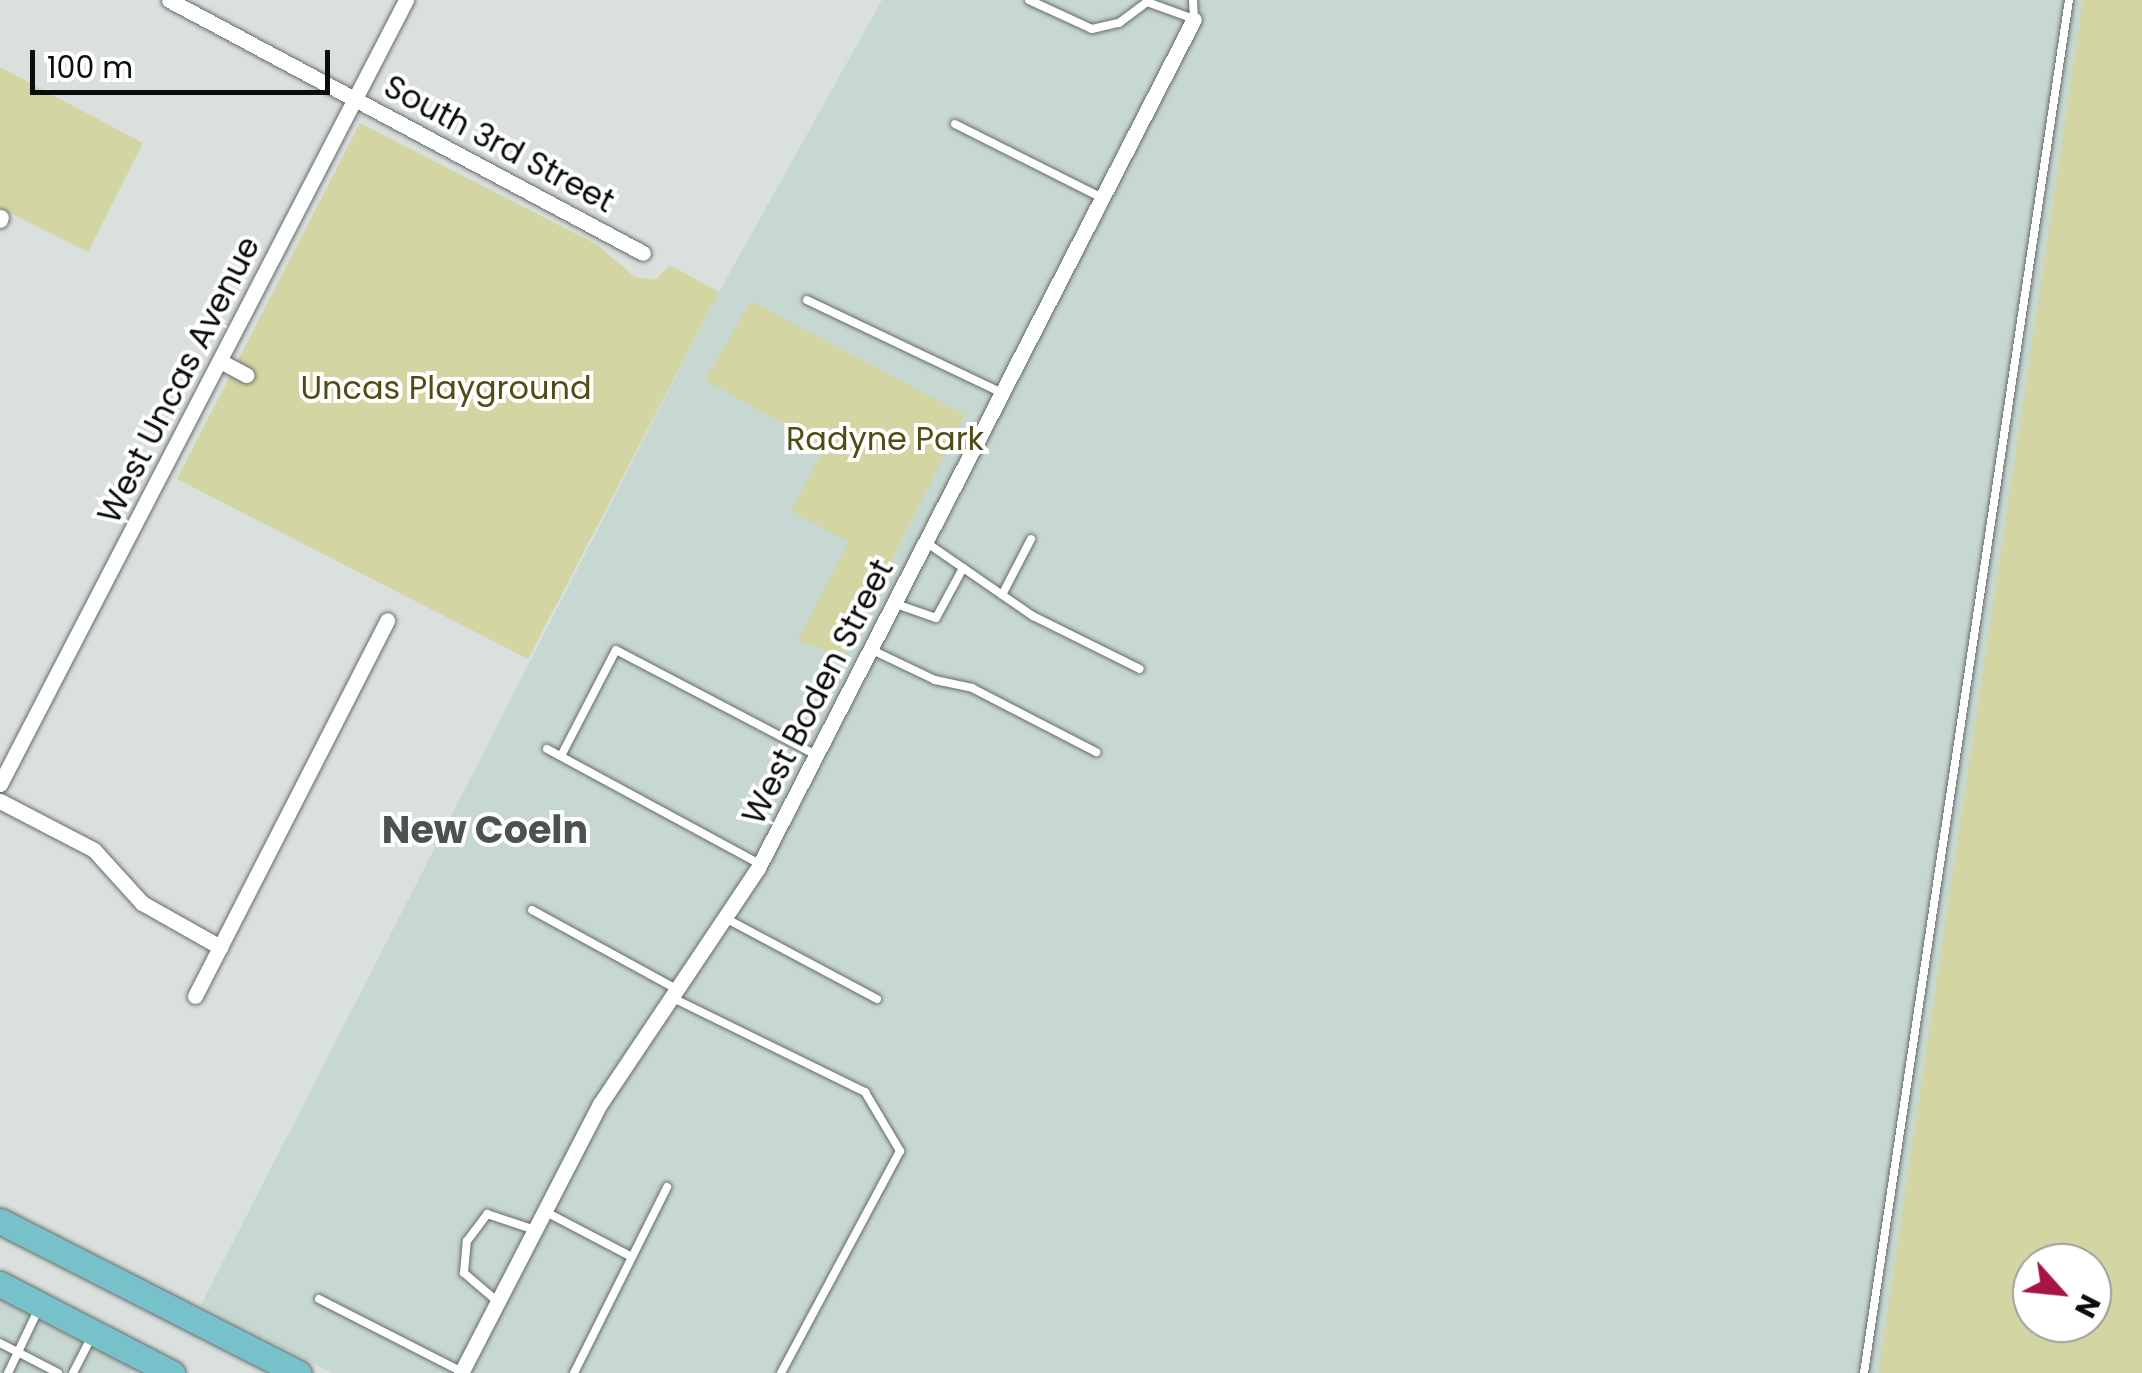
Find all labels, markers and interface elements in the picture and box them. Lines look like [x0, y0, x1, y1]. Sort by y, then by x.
scale bar [35, 30, 335, 92]
text: 100 m [47, 46, 133, 89]
street label: South 3rd Street [377, 67, 621, 221]
street label: West Uncas Avenue [90, 230, 268, 530]
park label: Uncas Playground [300, 369, 592, 407]
park label: Radyne Park [786, 420, 984, 458]
street label: West Boden Street [735, 553, 901, 831]
district label: New Coeln [382, 807, 588, 853]
north arrow [2012, 1243, 2112, 1343]
text: N [2065, 1288, 2110, 1324]

